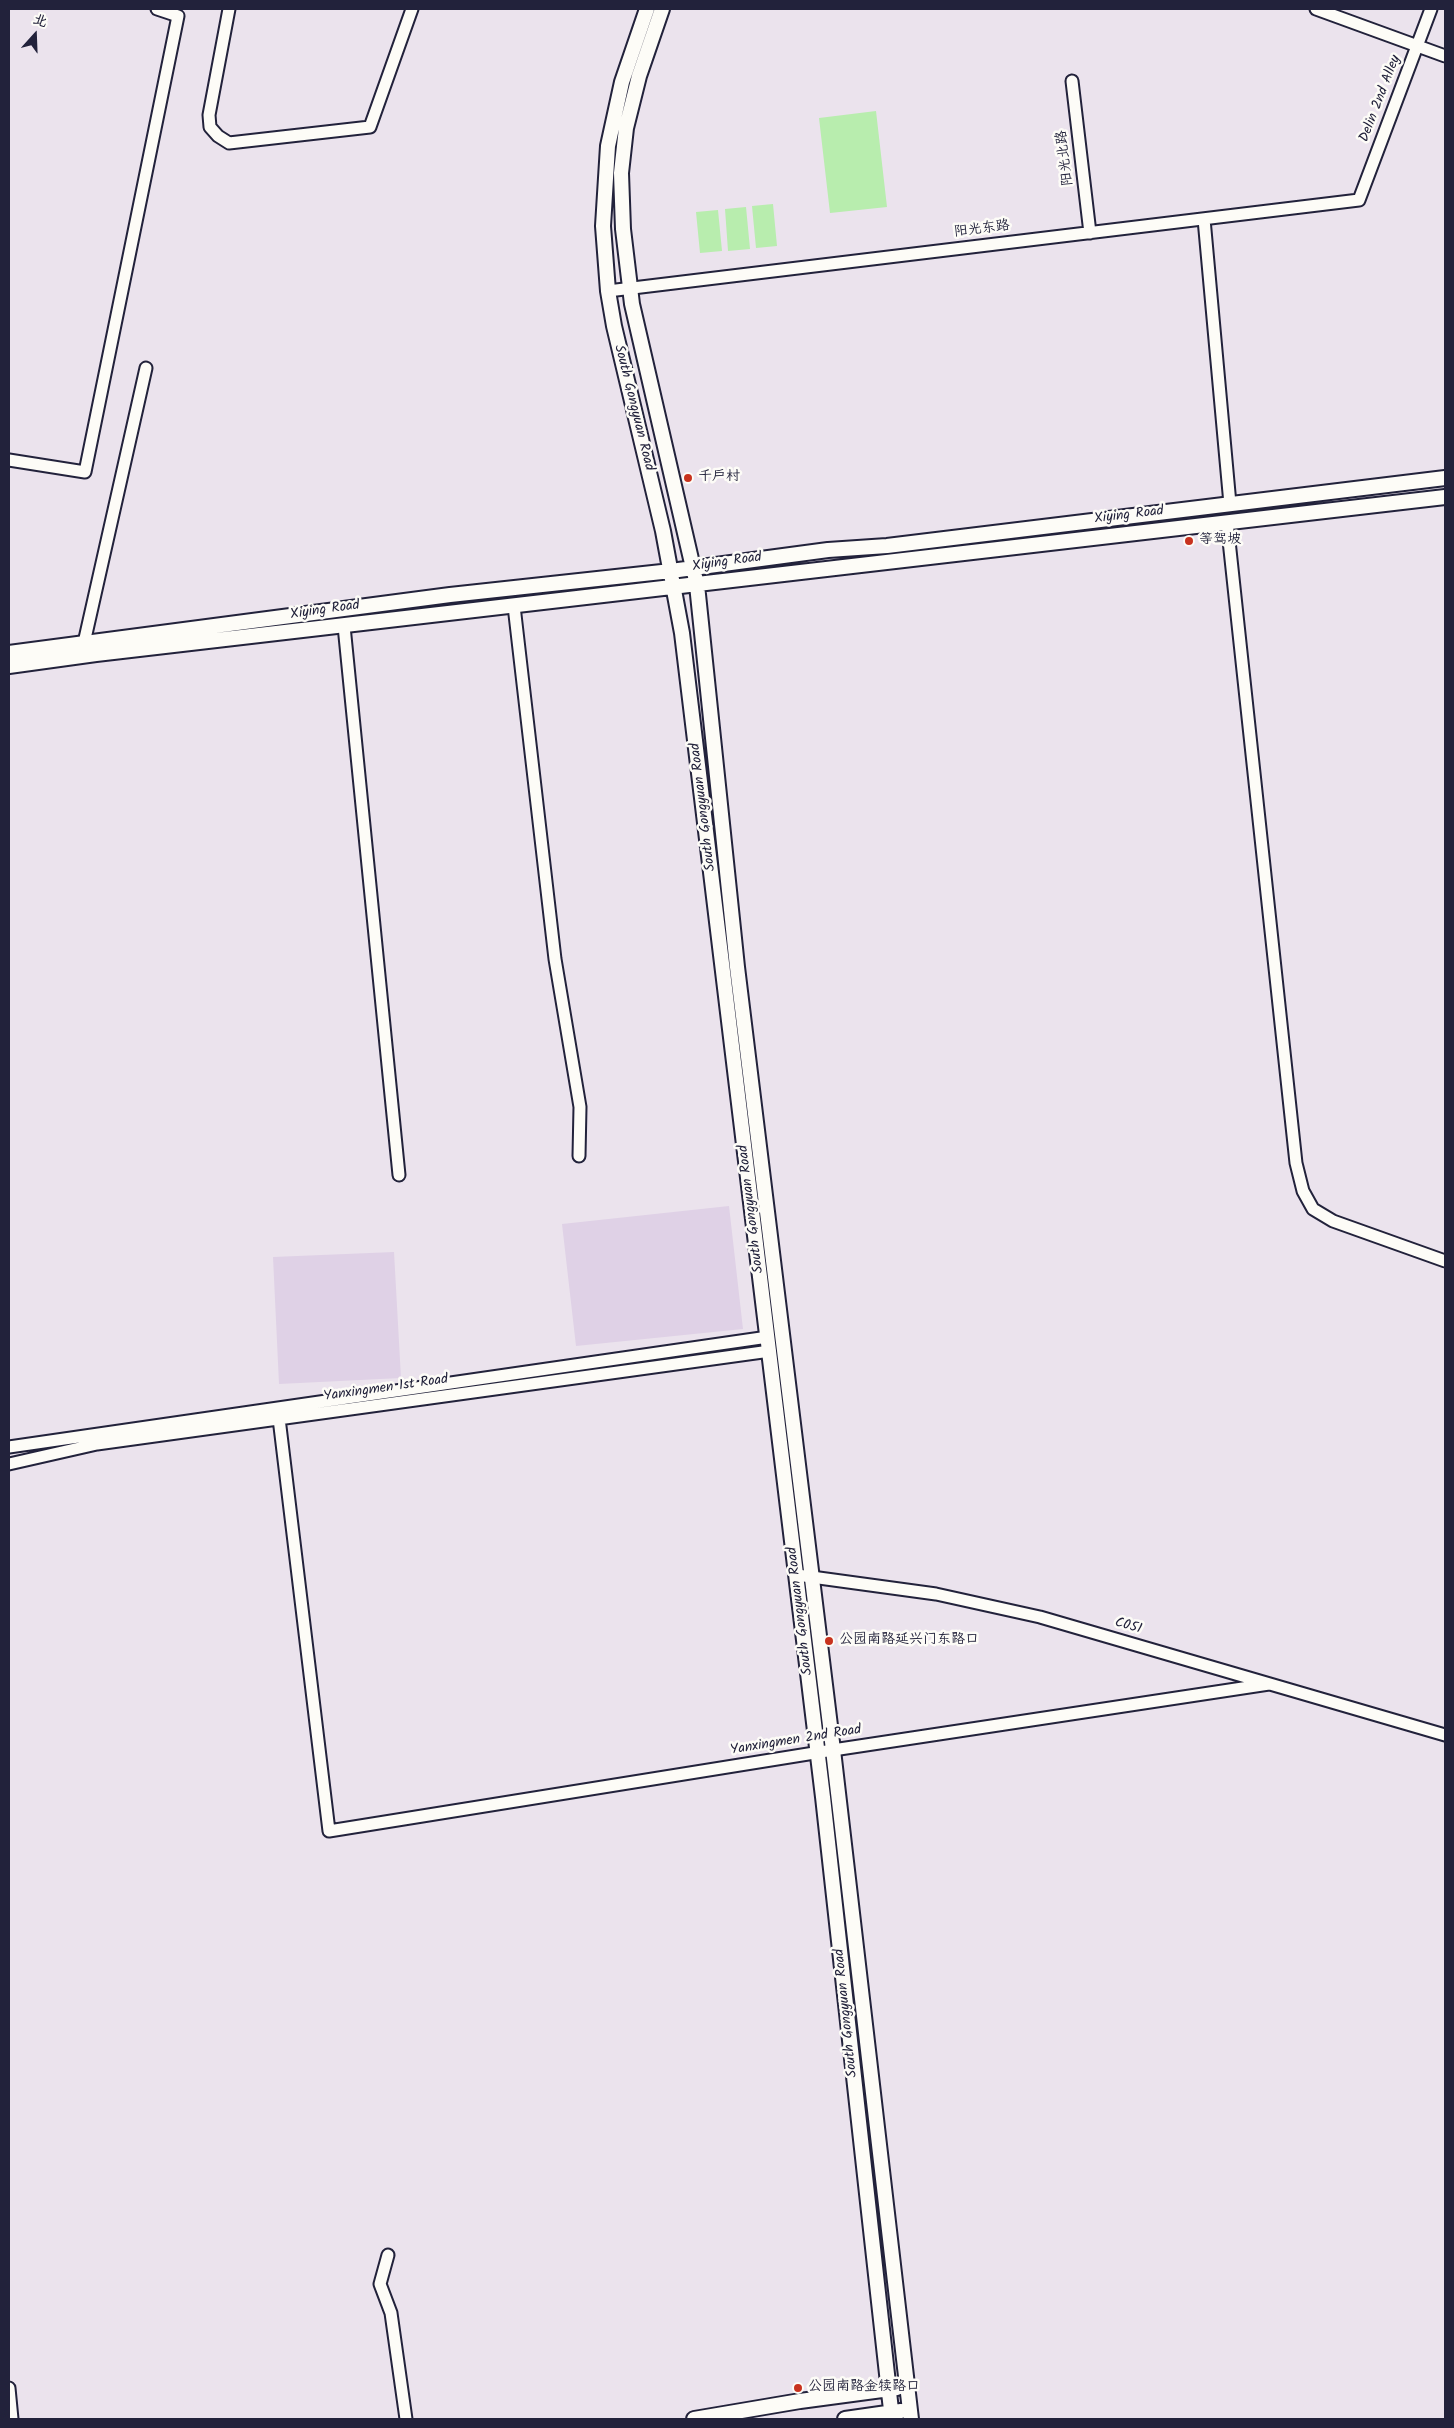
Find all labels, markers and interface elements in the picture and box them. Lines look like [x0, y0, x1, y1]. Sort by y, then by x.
text: 北 [30, 8, 50, 34]
north arrow [10, 10, 60, 60]
street label: Delin 2nd Alley [1357, 53, 1405, 145]
street label: 阳光北路 [1054, 129, 1078, 187]
street label: 阳光东路 [953, 218, 1011, 242]
street label: South Gongyuan Road [609, 343, 657, 473]
place label: 千户村 [698, 470, 740, 486]
marker: 千户村 [682, 472, 694, 484]
street label: Xiying Road [1093, 503, 1165, 529]
place label: 等驾坡 [1199, 533, 1241, 549]
marker: 等驾坡 [1183, 535, 1195, 547]
street label: Xiying Road [691, 550, 763, 576]
street label: Xiying Road [289, 598, 361, 624]
street label: South Gongyuan Road [688, 742, 720, 872]
street label: South Gongyuan Road [736, 1144, 768, 1274]
street label: Yanxingmen 1st Road [323, 1372, 449, 1406]
street label: South Gongyuan Road [785, 1546, 817, 1676]
street label: C051 [1113, 1615, 1143, 1639]
place label: 公园南路延兴门东路口 [839, 1633, 979, 1649]
marker: 公园南路延兴门东路口 [823, 1635, 835, 1647]
street label: Yanxingmen 2nd Road [729, 1722, 863, 1760]
street label: South Gongyuan Road [832, 1948, 862, 2078]
place label: 公园南路金犊路口 [808, 2380, 920, 2396]
marker: 公园南路金犊路口 [792, 2382, 804, 2394]

